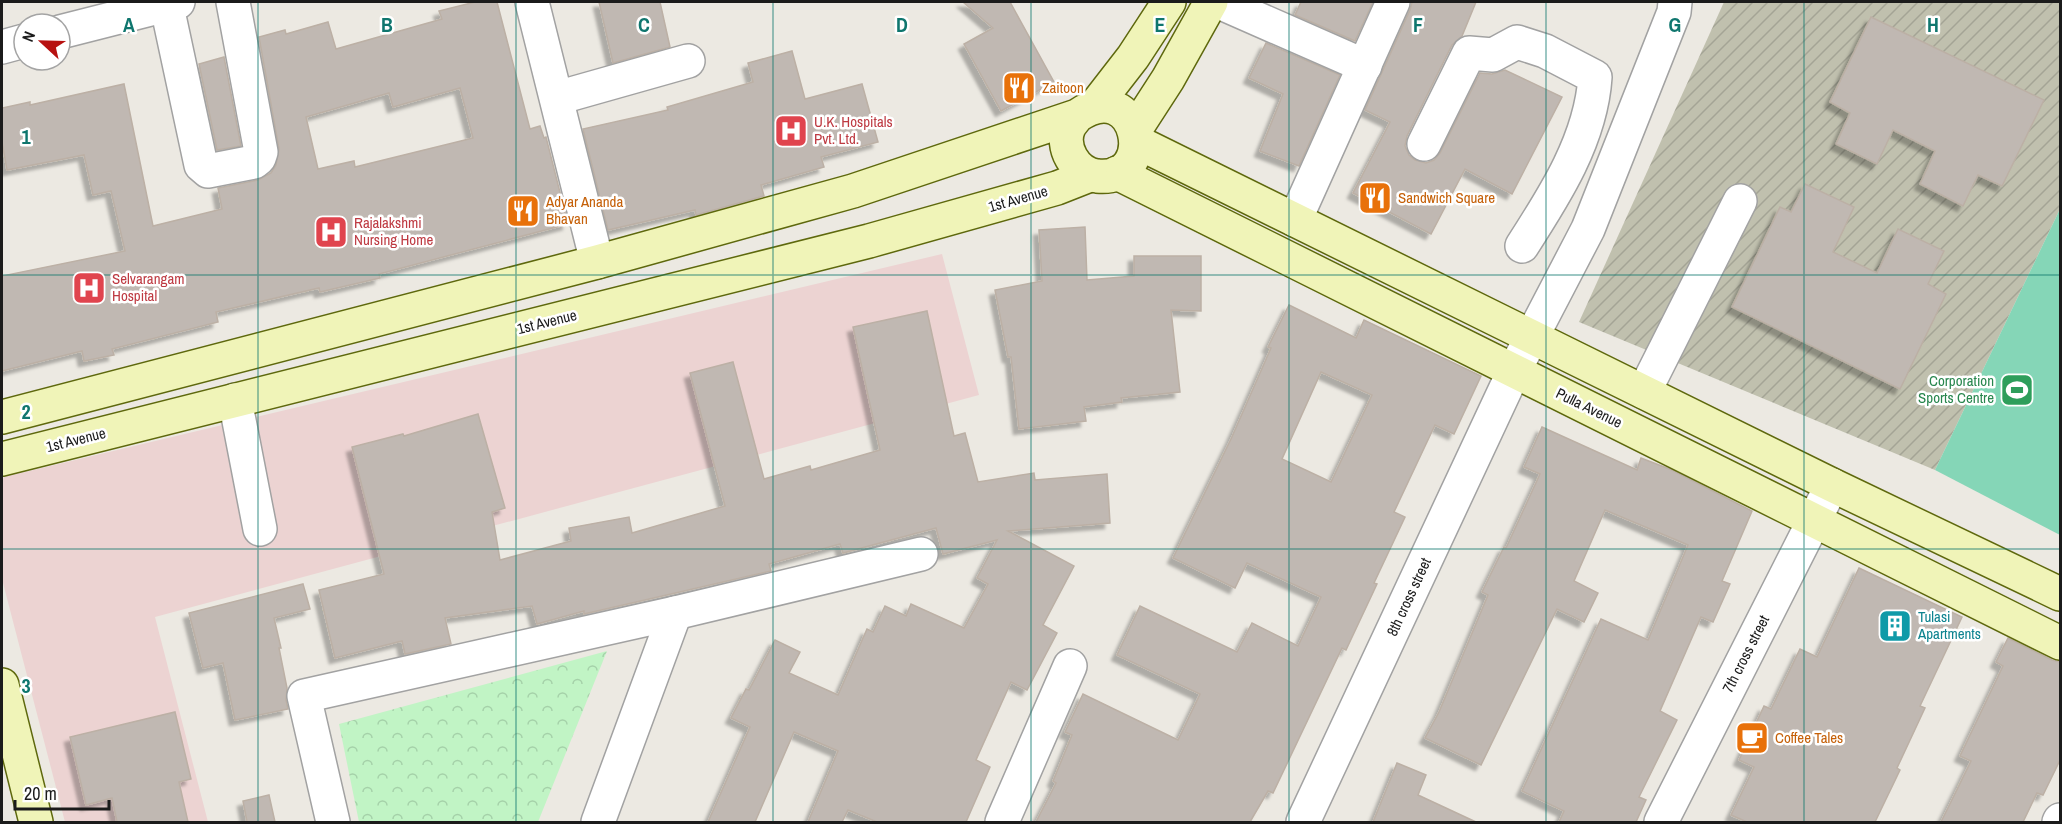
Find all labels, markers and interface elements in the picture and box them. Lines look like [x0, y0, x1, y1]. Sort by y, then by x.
text: A [123, 11, 135, 38]
text: B [381, 11, 393, 38]
text: C [638, 11, 650, 38]
text: D [896, 11, 908, 38]
text: E [1155, 11, 1166, 38]
text: F [1413, 11, 1423, 38]
text: G [1669, 11, 1681, 38]
text: H [1927, 11, 1939, 38]
north arrow [12, 12, 72, 72]
text: N [16, 28, 40, 45]
restaurant icon: Zaitoon [1001, 70, 1037, 106]
place label: Zaitoon [1042, 77, 1084, 98]
place label: U.K. Hospitals Pvt. Ltd. [814, 111, 893, 149]
hospital icon: U.K. Hospitals Pvt. Ltd. [773, 113, 809, 149]
text: 1 [21, 123, 31, 150]
street label: 1st Avenue [986, 180, 1050, 217]
restaurant icon: Sandwich Square [1357, 180, 1393, 216]
place label: Sandwich Square [1398, 187, 1495, 208]
place label: Adyar Ananda Bhavan [545, 191, 623, 229]
restaurant icon: Adyar Ananda Bhavan [505, 193, 541, 229]
place label: Rajalakshmi Nursing Home [354, 212, 433, 250]
hospital icon: Rajalakshmi Nursing Home [313, 214, 349, 250]
place label: Selvarangam Hospital [112, 268, 184, 306]
hospital icon: Selvarangam Hospital [71, 270, 107, 306]
street label: 1st Avenue [515, 304, 579, 339]
place label: Corporation Sports Centre [1918, 370, 1994, 408]
sports icon: Corporation Sports Centre [1999, 372, 2035, 408]
street label: Pulla Avenue [1552, 382, 1626, 433]
text: 2 [21, 398, 31, 425]
street label: 1st Avenue [44, 422, 108, 457]
street label: 8th cross street [1381, 554, 1436, 639]
place label: Tulasi Apartments [1917, 606, 1981, 644]
building icon: Tulasi Apartments [1877, 608, 1913, 644]
street label: 7th cross street [1717, 611, 1774, 696]
text: 3 [21, 672, 31, 699]
cafe icon: Coffee Tales [1734, 720, 1770, 756]
place label: Coffee Tales [1775, 727, 1843, 748]
scale bar [15, 773, 110, 811]
text: 20 m [24, 781, 57, 806]

